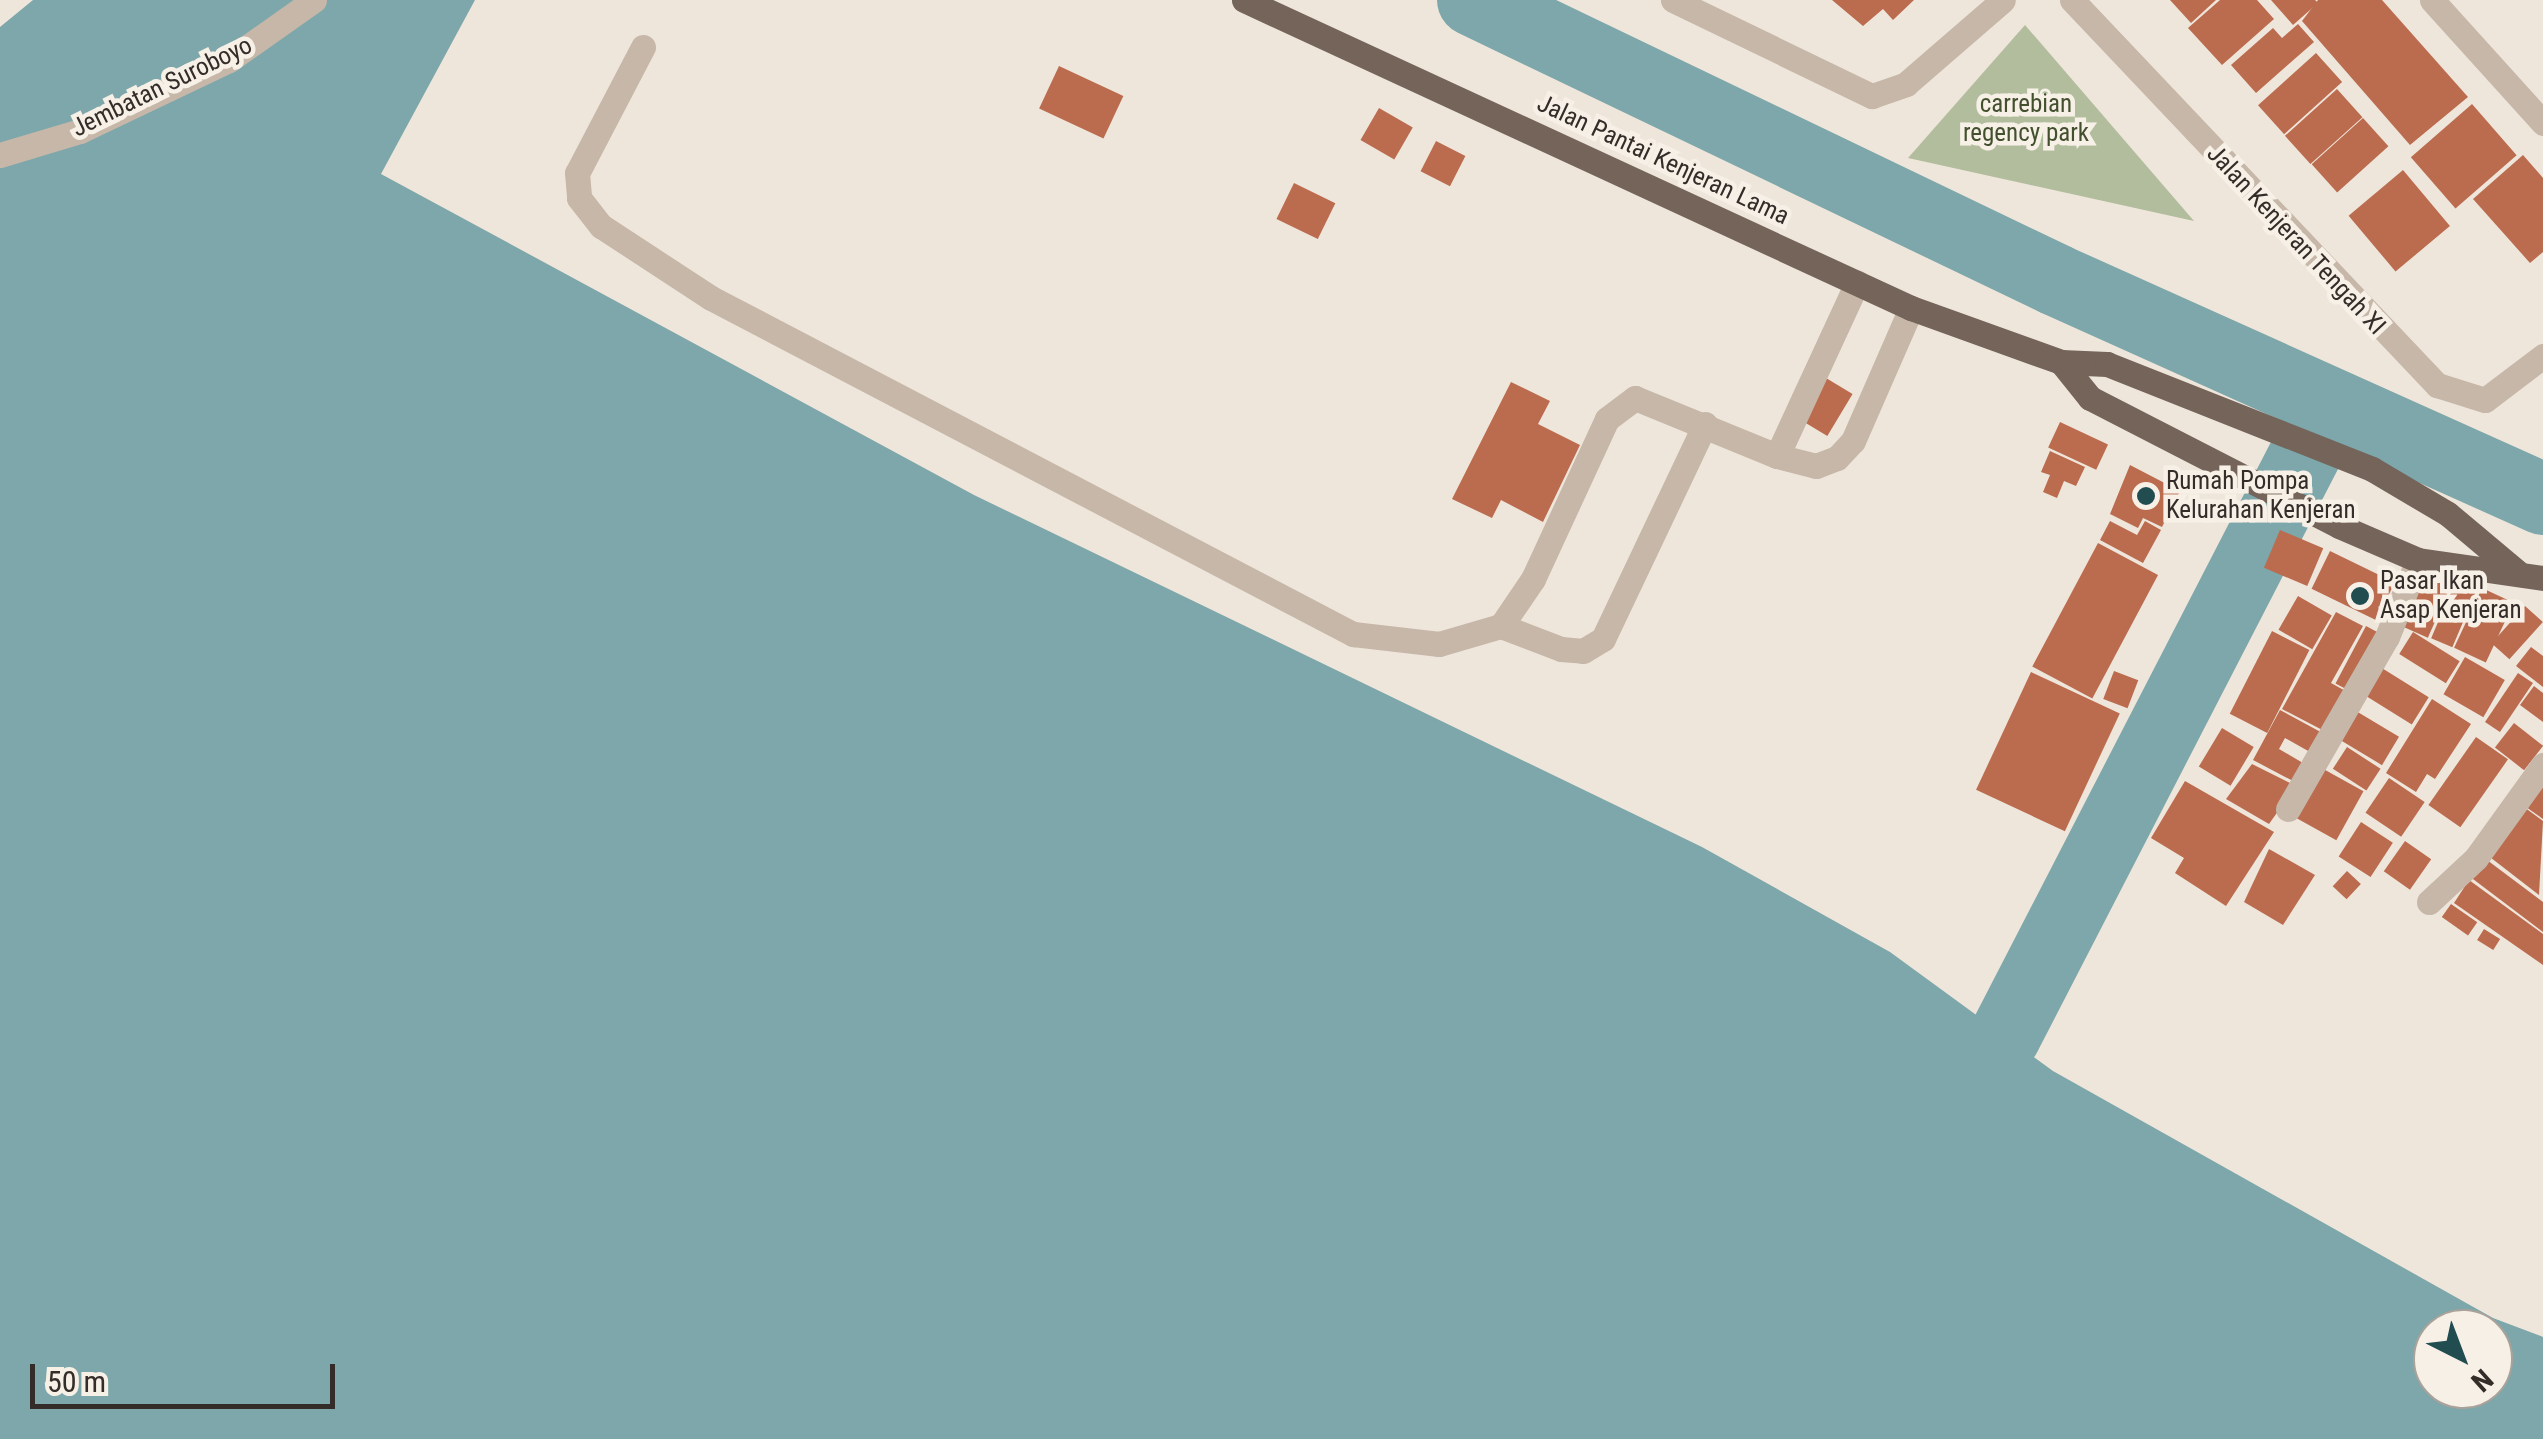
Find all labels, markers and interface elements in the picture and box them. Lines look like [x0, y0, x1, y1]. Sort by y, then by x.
street label: Jembatan Suroboyo [67, 30, 257, 144]
street label: Jalan Pantai Kenjeran Lama [1532, 88, 1794, 232]
park label: carrebian regency park [1963, 90, 2089, 149]
street label: Jalan Kenjeran Tengah XI [2200, 139, 2392, 341]
place label: Rumah Pompa Kelurahan Kenjeran [2166, 467, 2356, 526]
marker: Rumah Pompa Kelurahan Kenjeran [2135, 485, 2157, 507]
place label: Pasar Ikan Asap Kenjeran [2380, 567, 2522, 626]
marker: Pasar Ikan Asap Kenjeran [2349, 585, 2371, 607]
north arrow [2413, 1309, 2513, 1409]
scale bar [35, 1344, 340, 1406]
text: N [2465, 1362, 2499, 1398]
text: 50 m [47, 1364, 106, 1399]

